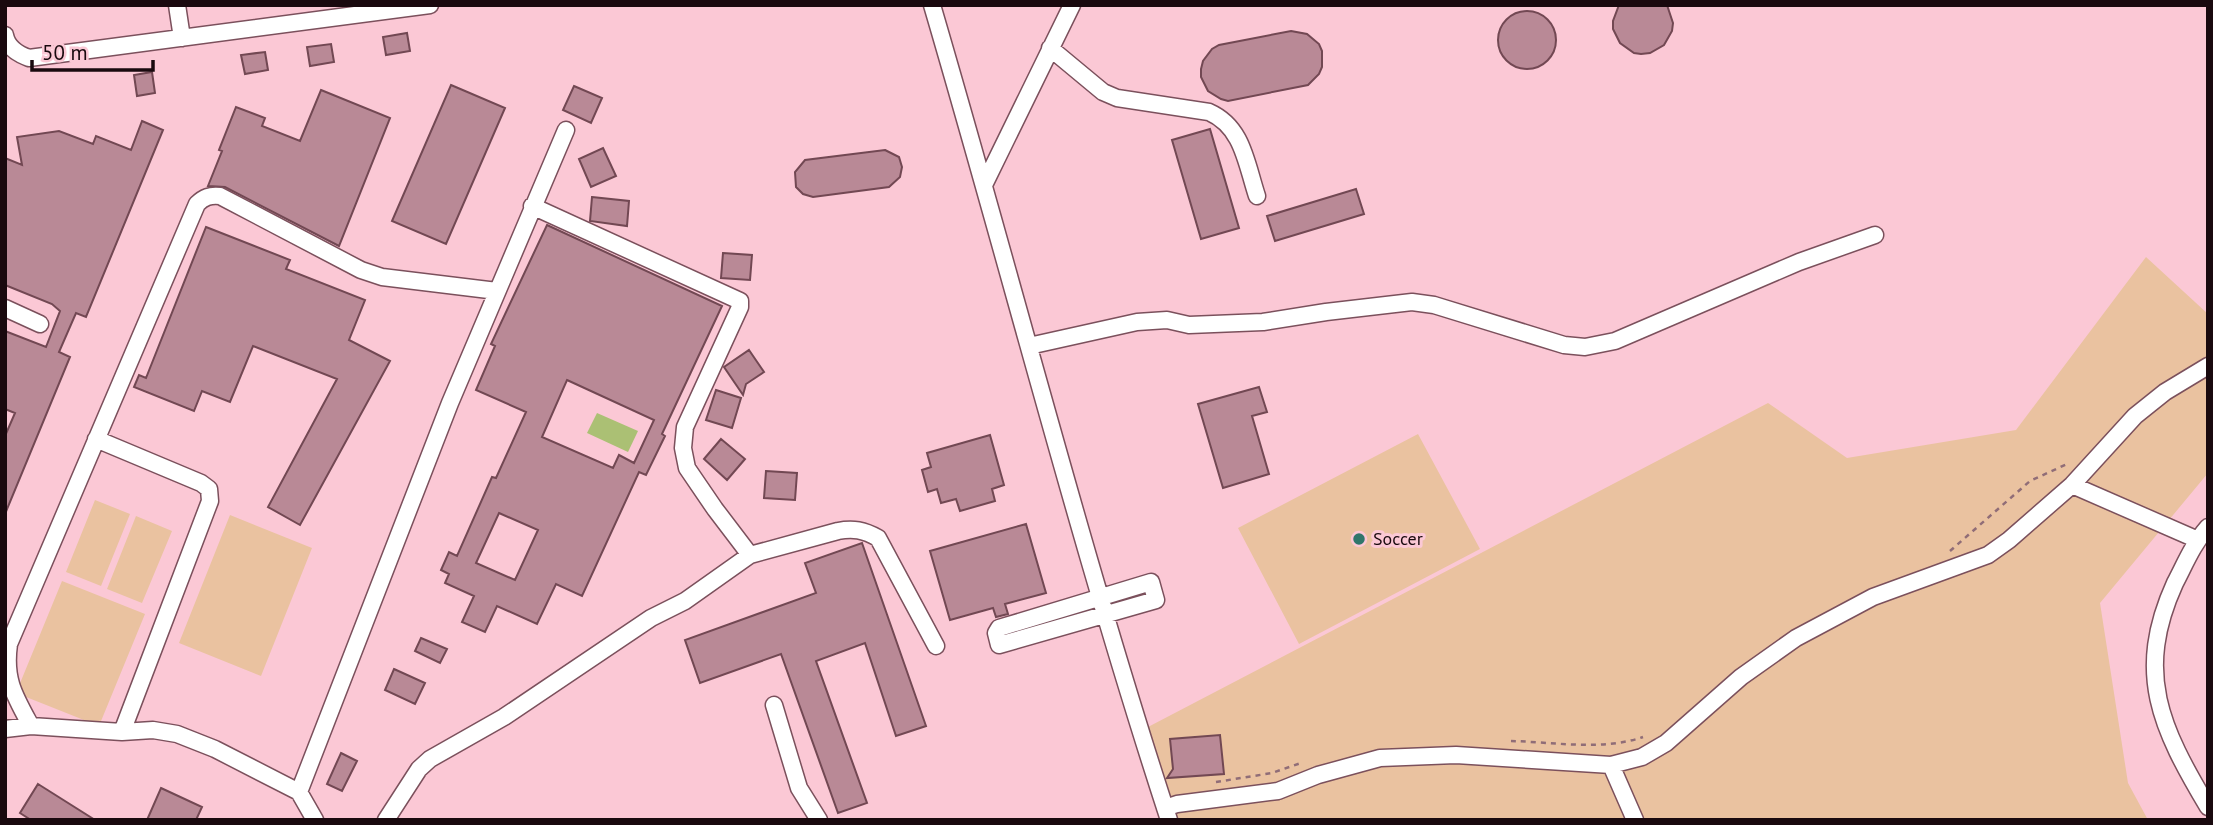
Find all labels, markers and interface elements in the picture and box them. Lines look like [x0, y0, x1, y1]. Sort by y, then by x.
scale bar [32, 28, 152, 72]
text: 50 m [42, 39, 88, 66]
place label: Soccer [1373, 527, 1423, 550]
marker: Soccer [1351, 531, 1367, 547]

